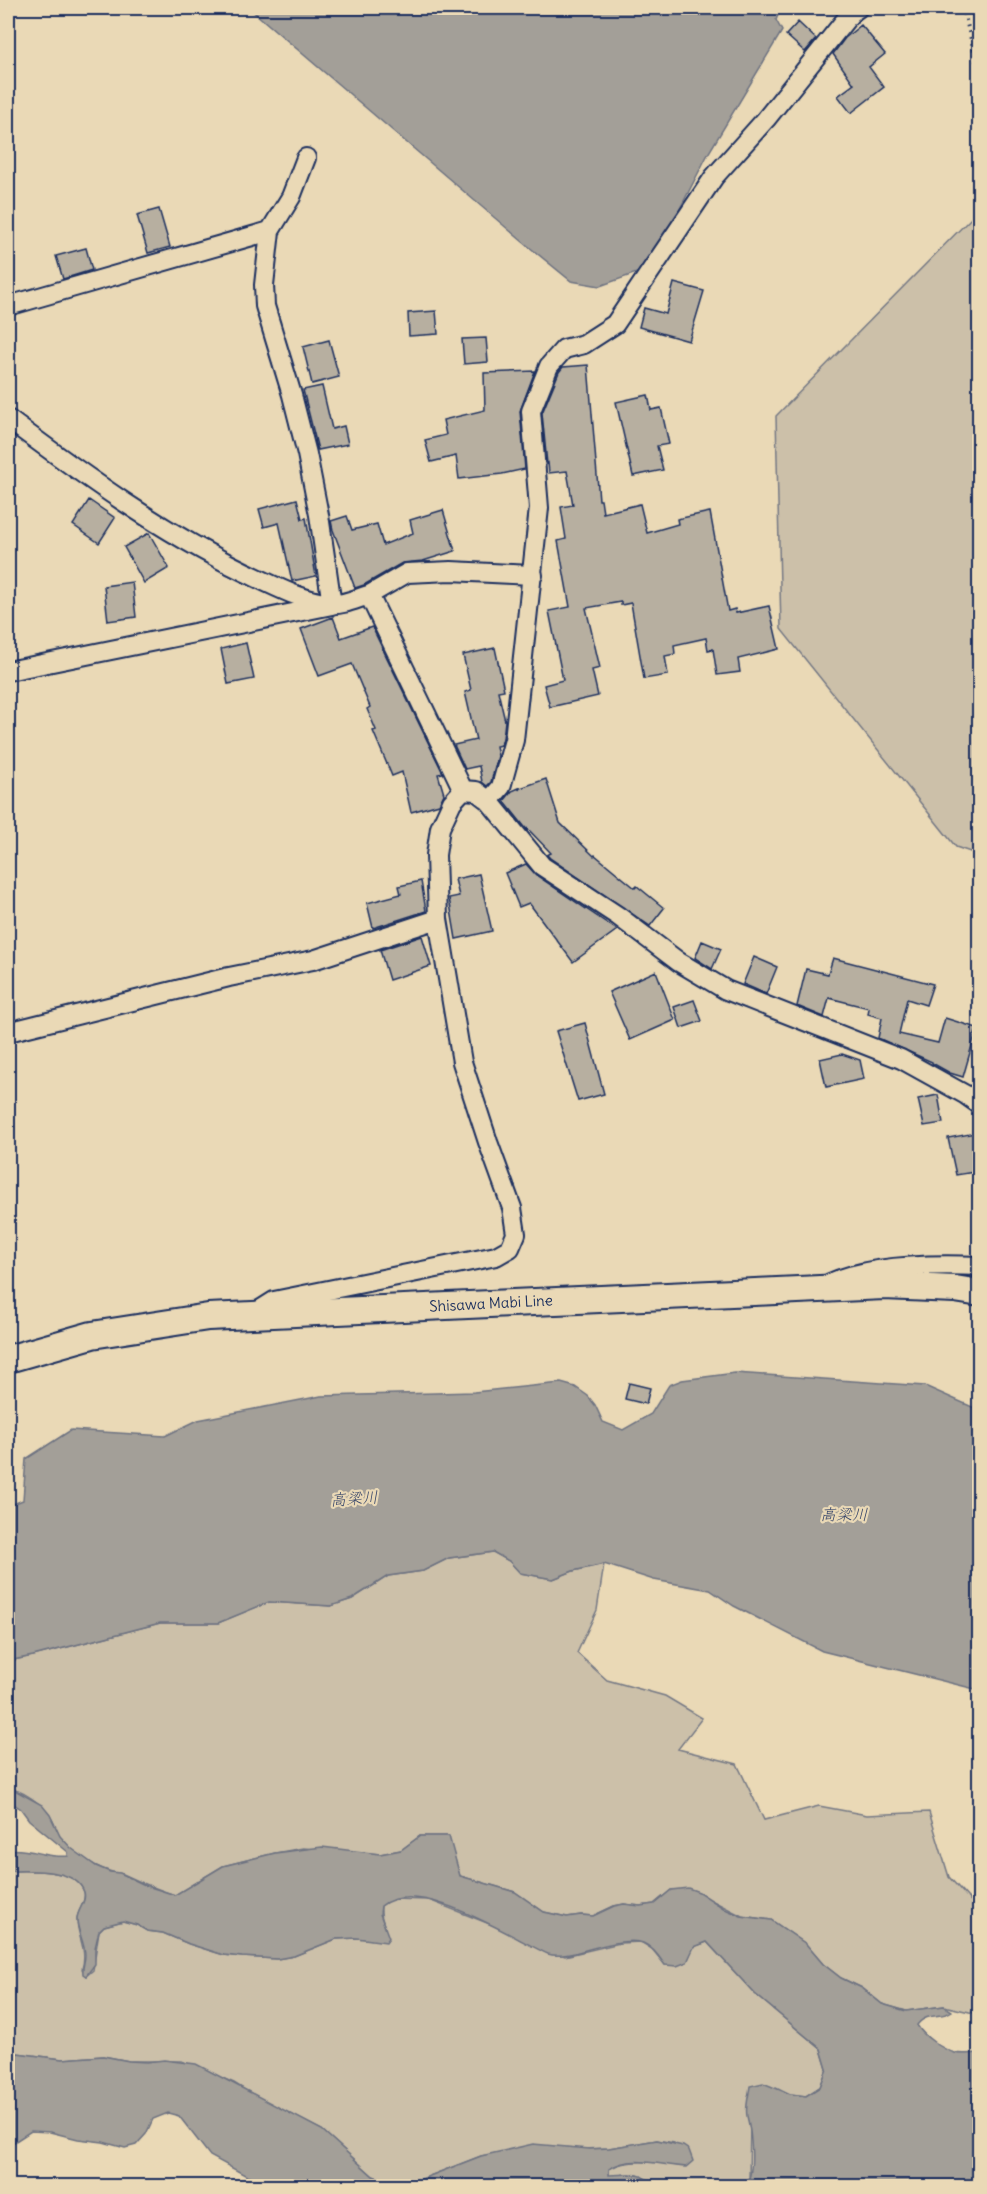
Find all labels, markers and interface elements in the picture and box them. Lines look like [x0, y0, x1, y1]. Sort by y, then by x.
street label: Shisawa Mabi Line [429, 1290, 553, 1316]
water label: 高梁川 [329, 1486, 379, 1510]
water label: 高梁川 [820, 1504, 868, 1524]

